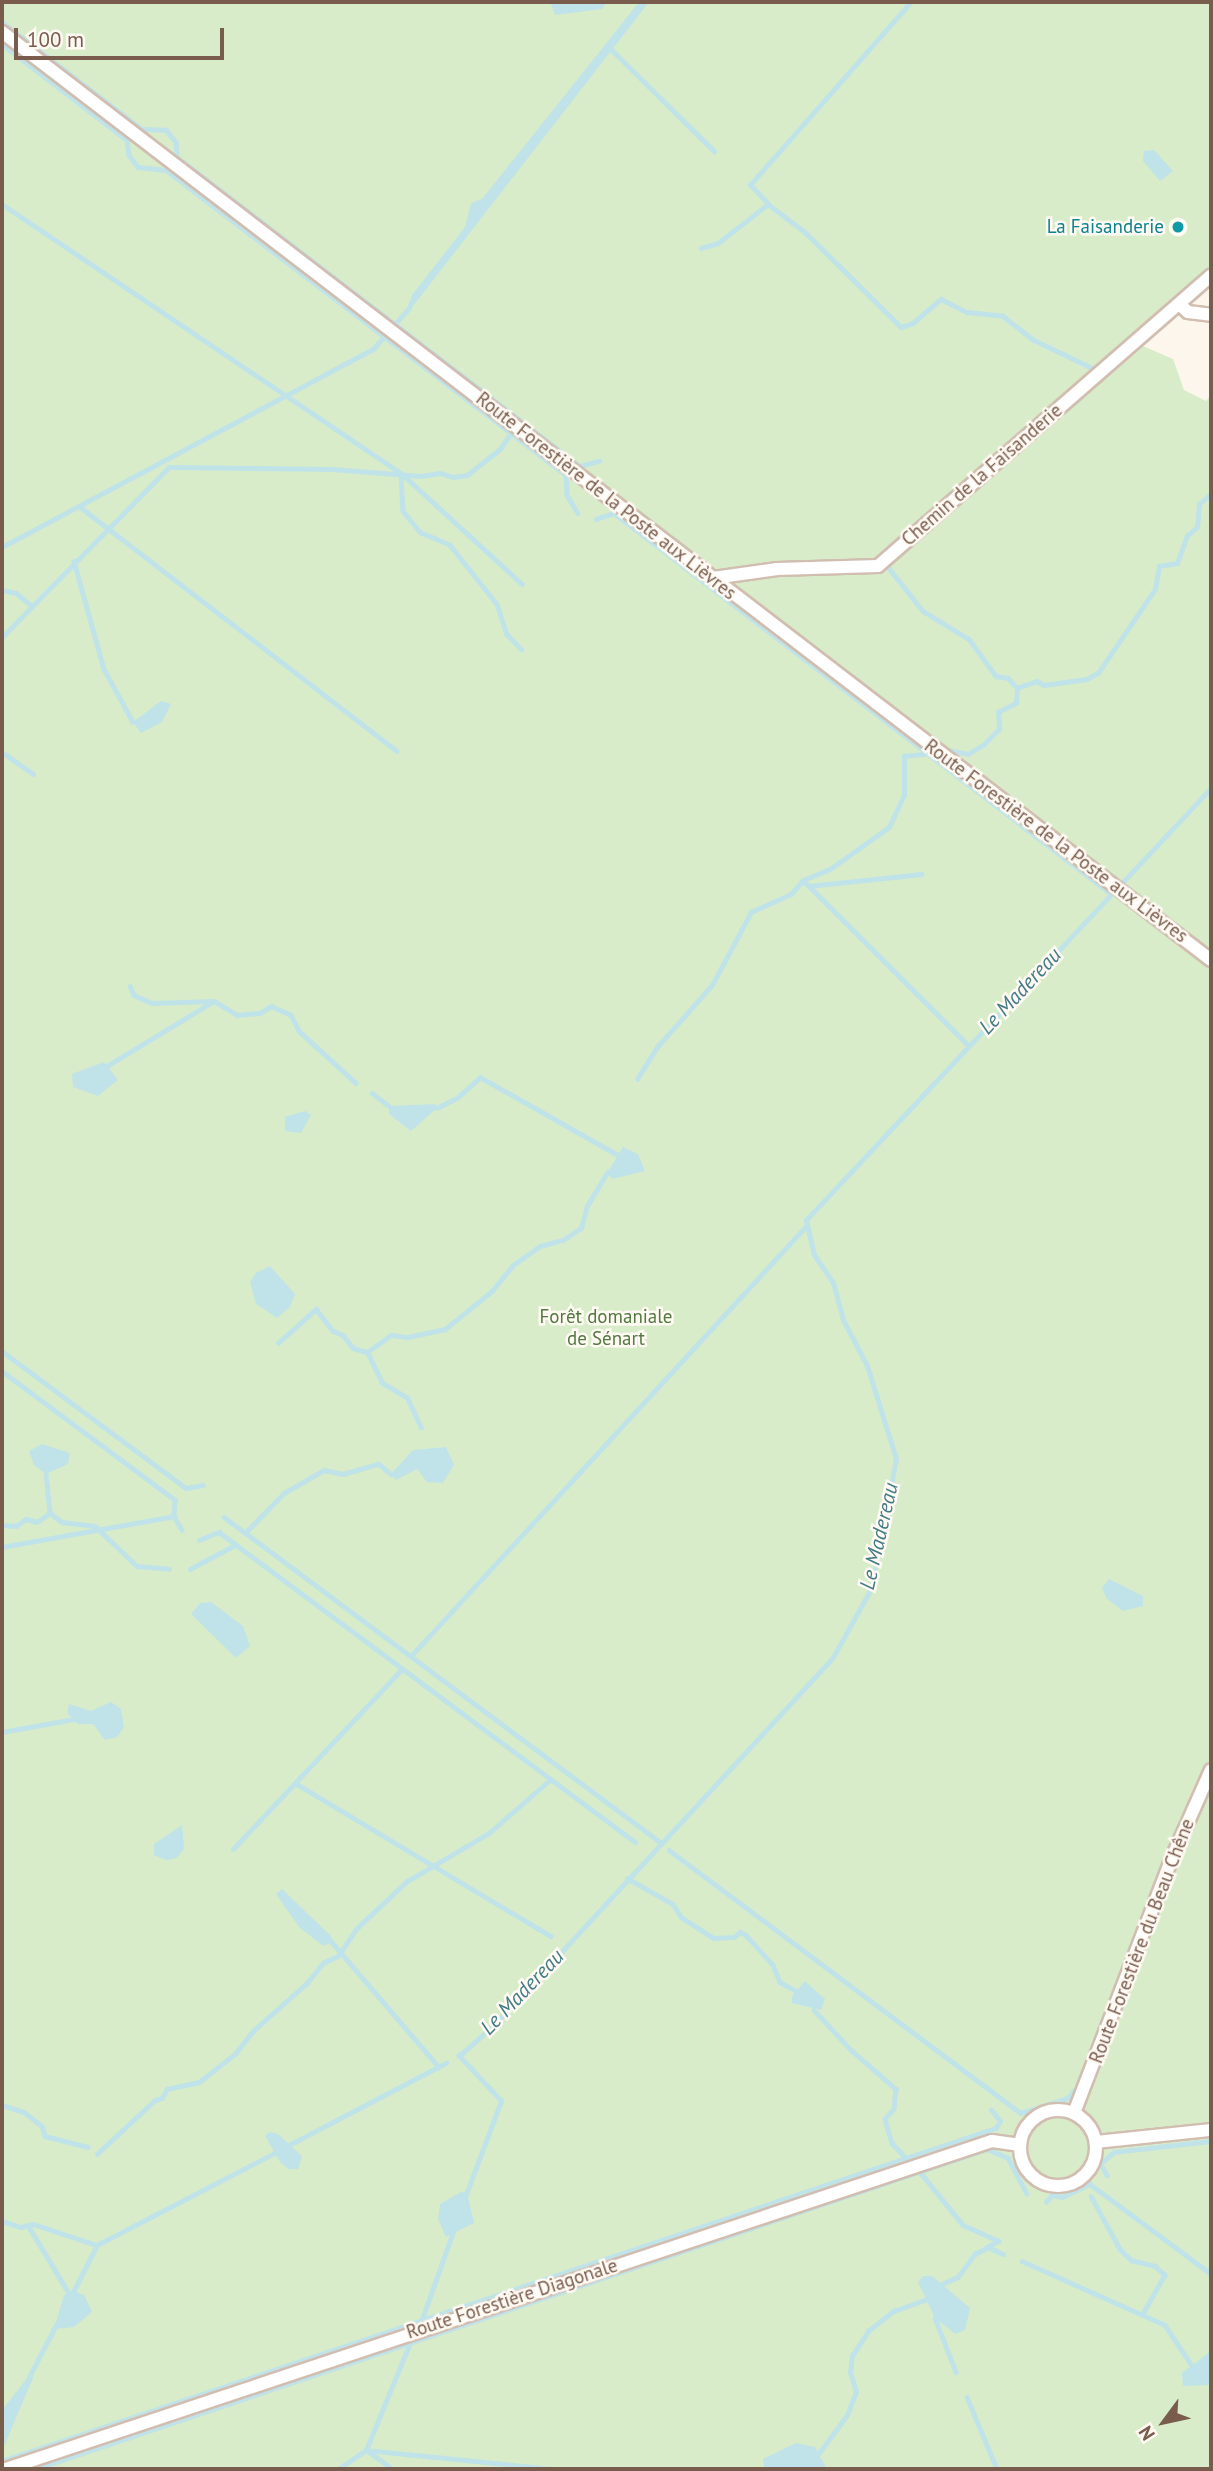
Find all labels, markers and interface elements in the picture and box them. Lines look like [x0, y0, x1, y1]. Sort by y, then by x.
scale bar [18, 14, 228, 58]
text: 100 m [27, 26, 84, 53]
place label: La Faisanderie [1047, 216, 1164, 238]
marker: La Faisanderie [1170, 219, 1186, 235]
street label: Route Forestière de la Poste aux Lièvres [471, 387, 741, 605]
street label: Chemin de la Faisanderie [897, 399, 1067, 551]
street label: Route Forestière de la Poste aux Lièvres [920, 734, 1192, 948]
water label: Le Madereau [974, 943, 1066, 1039]
park label: Forêt domaniale de Sénart [540, 1306, 672, 1350]
water label: Le Madereau [854, 1480, 904, 1592]
street label: Route Forestière du Beau Chêne [1085, 1815, 1199, 2067]
water label: Le Madereau [475, 1944, 569, 2040]
street label: Route Forestière Diagonale [404, 2254, 620, 2344]
north arrow [1129, 2387, 1199, 2457]
text: N [1133, 2422, 1160, 2445]

